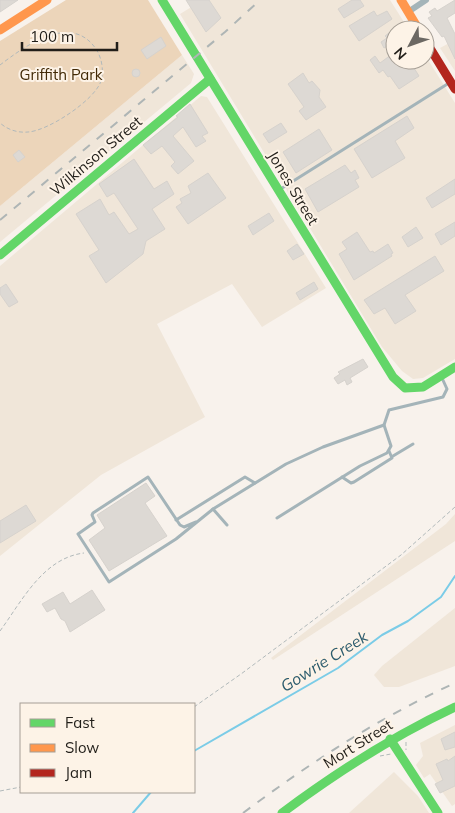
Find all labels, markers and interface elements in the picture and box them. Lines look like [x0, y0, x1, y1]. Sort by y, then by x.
scale bar [22, 20, 118, 52]
north arrow [385, 20, 435, 70]
text: 100 m [30, 27, 74, 46]
text: N [390, 44, 410, 63]
park label: Griffith Park [20, 65, 103, 84]
street label: Wilkinson Street [46, 112, 145, 200]
street label: Jones Street [264, 147, 323, 228]
water label: Gowrie Creek [277, 626, 372, 696]
legend [20, 703, 195, 793]
text: Fast [65, 713, 95, 732]
street label: Mort Street [320, 715, 396, 772]
text: Slow [65, 738, 99, 757]
text: Jam [65, 763, 92, 782]

